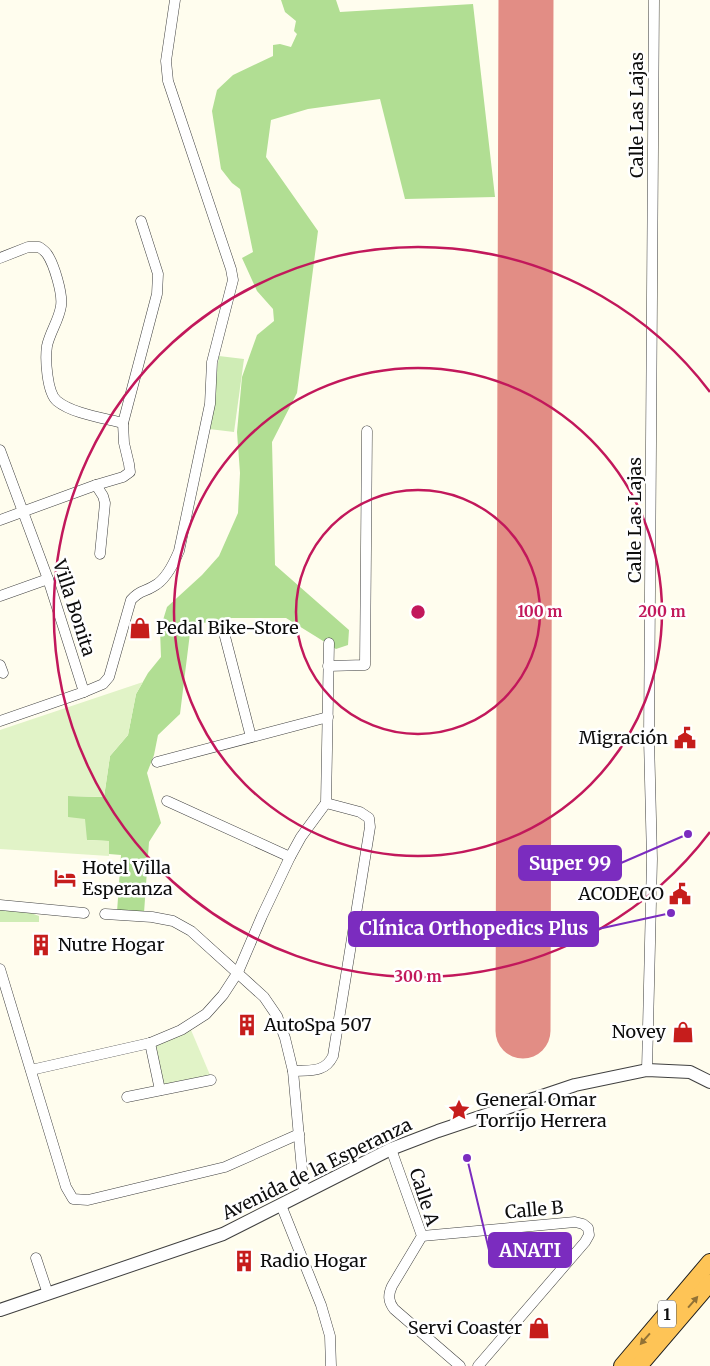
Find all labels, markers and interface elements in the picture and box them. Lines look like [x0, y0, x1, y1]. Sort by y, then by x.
street label: Calle Las Lajas [625, 52, 648, 178]
street label: Calle Las Lajas [623, 457, 646, 583]
street label: Villa Bonita [48, 556, 101, 659]
text: 100 m [518, 602, 562, 621]
text: 200 m [638, 602, 686, 621]
centre of rings [409, 603, 427, 621]
shop icon: Pedal Bike-Store [127, 615, 153, 641]
place label: Pedal Bike-Store [156, 616, 299, 639]
public building icon: Migración [672, 725, 698, 751]
place label: Migración [579, 726, 668, 749]
callout: Super 99 [519, 846, 621, 880]
text: Super 99 [529, 851, 611, 875]
place label: Hotel Villa Esperanza [82, 856, 173, 900]
hotel icon: Hotel Villa Esperanza [52, 865, 78, 891]
public building icon: ACODECO [667, 881, 693, 907]
place label: ACODECO [577, 882, 664, 905]
callout: Clínica Orthopedics Plus [349, 912, 598, 946]
text: Clínica Orthopedics Plus [360, 916, 589, 940]
building icon: Nutre Hogar [28, 932, 54, 958]
place label: Nutre Hogar [58, 933, 165, 956]
text: 300 m [394, 967, 442, 986]
building icon: AutoSpa 507 [234, 1012, 260, 1038]
place label: AutoSpa 507 [263, 1013, 372, 1036]
shop icon: Novey [670, 1019, 696, 1045]
place label: Novey [612, 1020, 667, 1043]
place label: General Omar Torrijo Herrera [476, 1088, 607, 1132]
place icon: General Omar Torrijo Herrera [446, 1097, 472, 1123]
street label: Avenida de la Esperanza [217, 1112, 416, 1225]
street label: Calle A [404, 1165, 445, 1229]
street label: Calle B [504, 1195, 564, 1224]
callout: ANATI [489, 1233, 571, 1267]
text: ANATI [498, 1238, 561, 1262]
building icon: Radio Hogar [231, 1248, 257, 1274]
place label: Radio Hogar [260, 1249, 367, 1272]
one-way arrow [687, 1297, 699, 1309]
road number: 1 [658, 1300, 676, 1328]
shop icon: Servi Coaster [526, 1315, 552, 1341]
place label: Servi Coaster [408, 1316, 522, 1339]
one-way arrow [639, 1333, 651, 1345]

